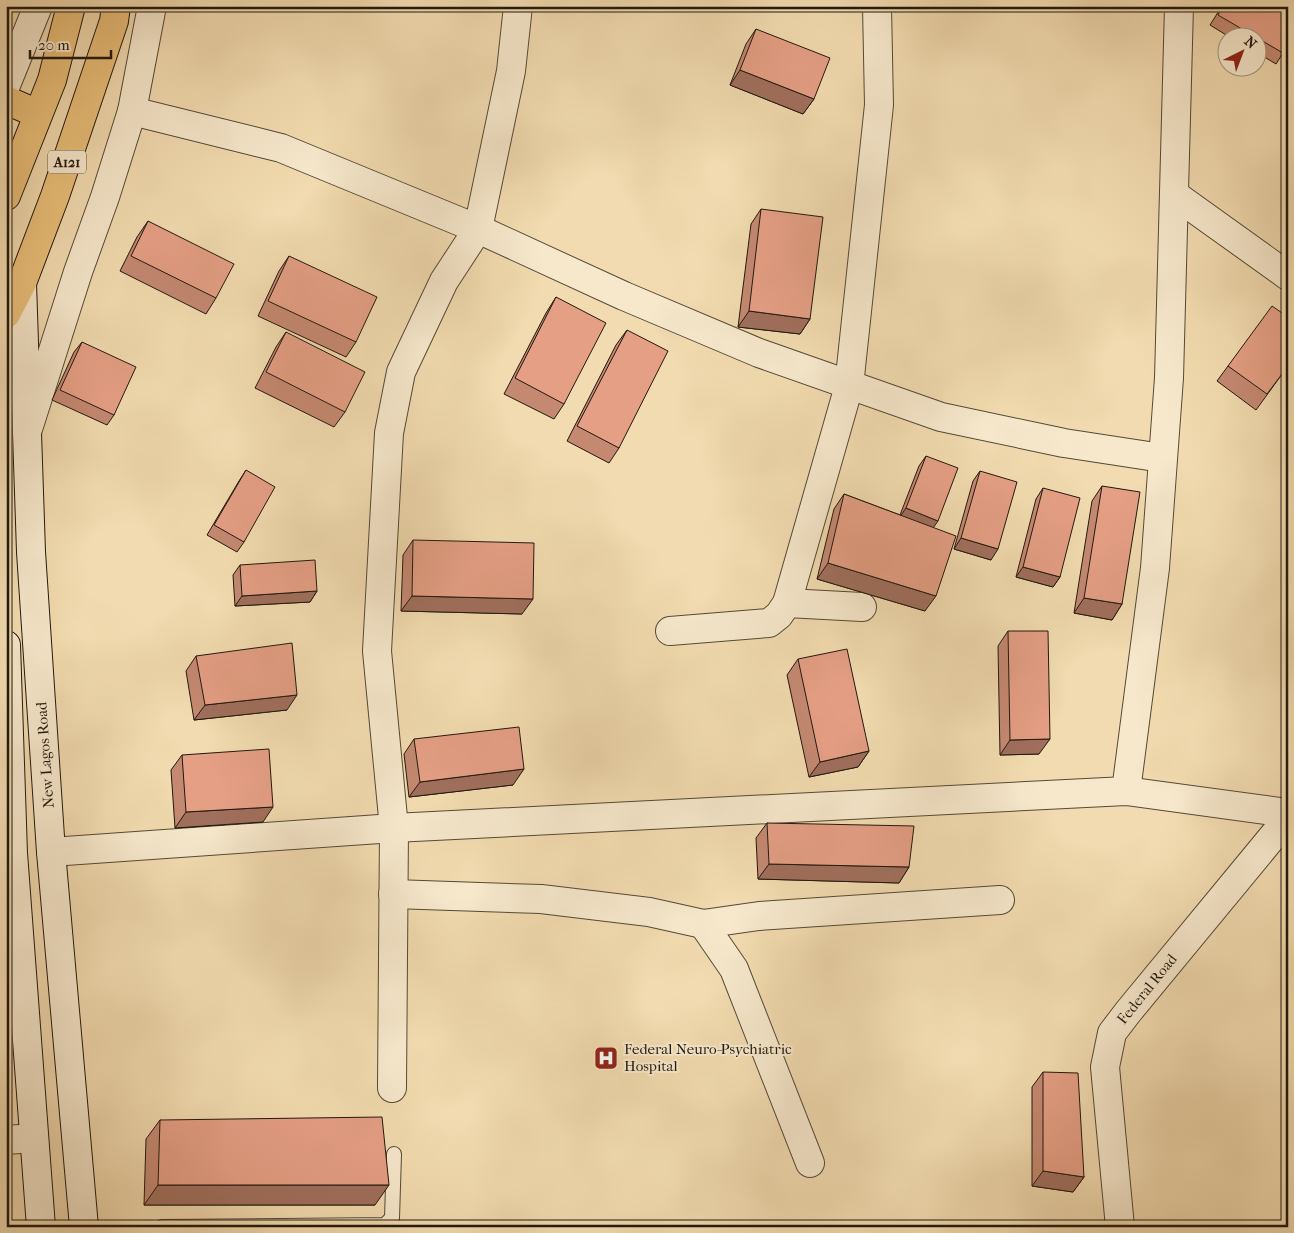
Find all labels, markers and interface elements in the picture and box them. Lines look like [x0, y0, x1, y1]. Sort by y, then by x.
scale bar [30, 28, 111, 60]
north arrow [1216, 28, 1266, 78]
text: N [1241, 33, 1260, 53]
text: 20 m [38, 36, 70, 54]
road number: A121 [48, 150, 86, 173]
street label: New Lagos Road [32, 700, 58, 809]
street label: Federal Road [1113, 950, 1181, 1028]
place label: Federal Neuro-Psychiatric Hospital [624, 1040, 792, 1075]
hospital icon: Federal Neuro-Psychiatric Hospital [593, 1045, 619, 1071]

